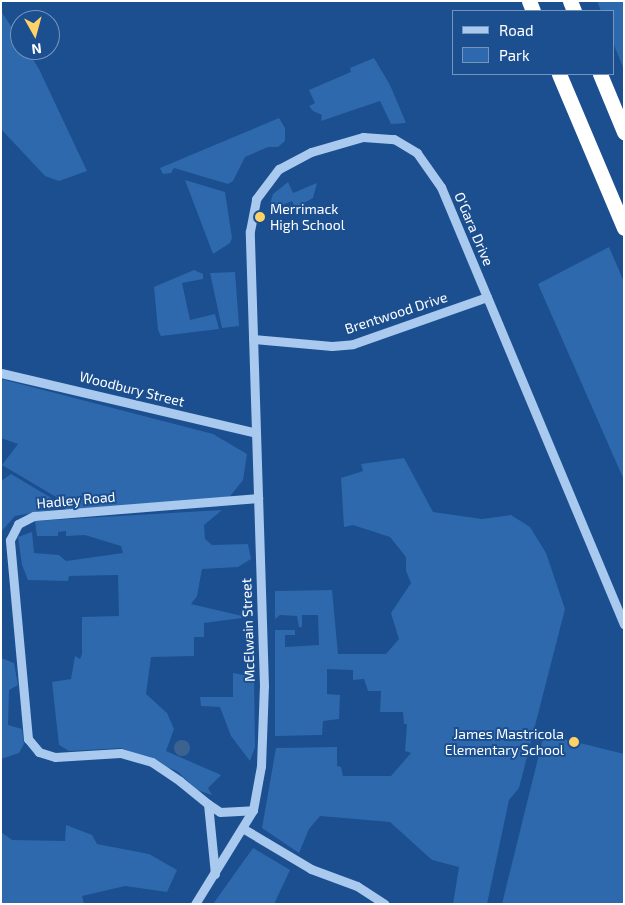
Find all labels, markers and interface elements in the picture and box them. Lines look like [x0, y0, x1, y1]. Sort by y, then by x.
north arrow [10, 10, 60, 60]
legend [452, 10, 615, 75]
text: Road [499, 21, 534, 39]
text: N [31, 40, 43, 58]
text: Park [499, 46, 530, 64]
street label: O'Gara Drive [451, 190, 497, 268]
place label: Merrimack High School [270, 201, 345, 233]
marker: Merrimack High School [254, 211, 266, 223]
street label: Brentwood Drive [343, 288, 449, 338]
street label: Woodbury Street [78, 368, 186, 410]
street label: Hadley Road [36, 488, 116, 512]
street label: McElwain Street [238, 578, 258, 682]
place label: James Mastricola Elementary School [445, 726, 564, 759]
marker: James Mastricola Elementary School [568, 736, 580, 748]

